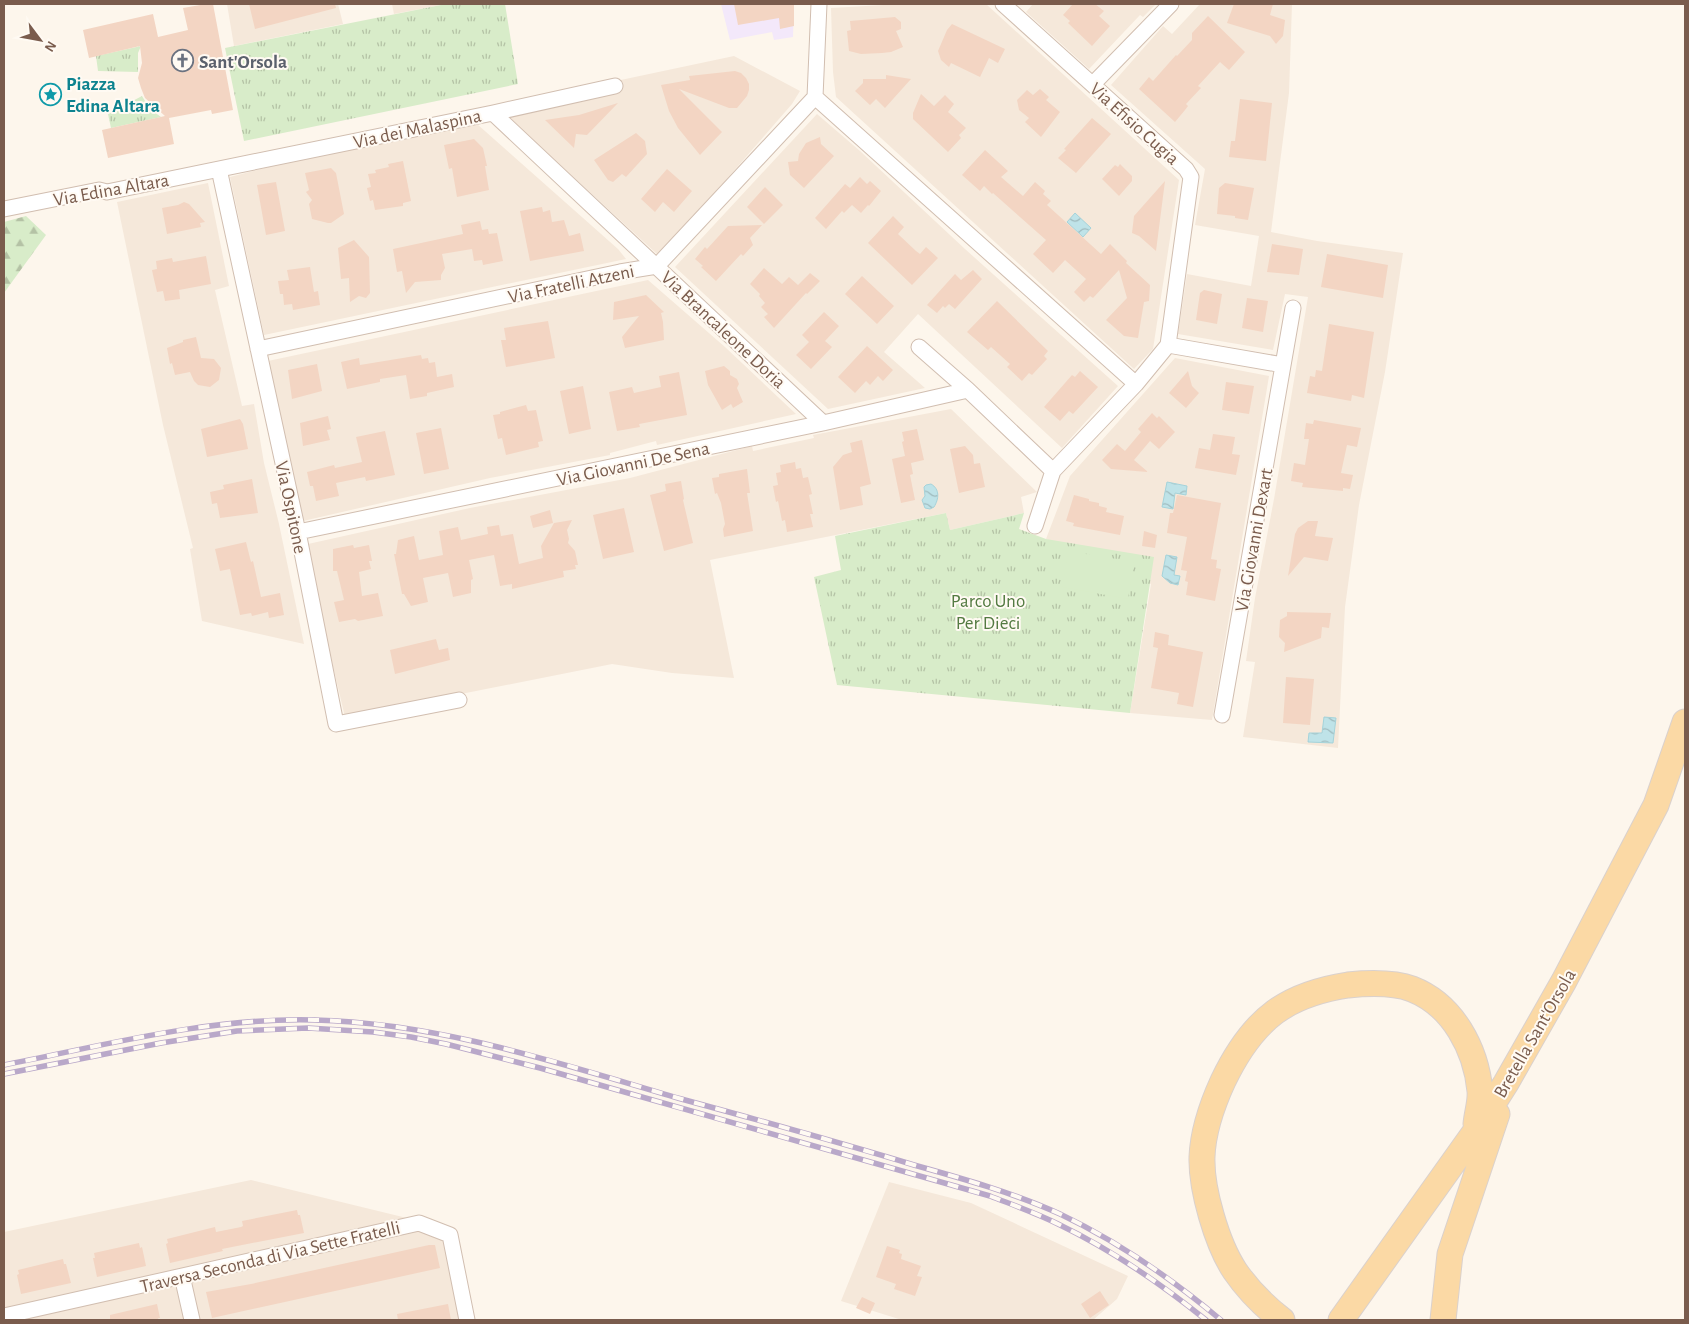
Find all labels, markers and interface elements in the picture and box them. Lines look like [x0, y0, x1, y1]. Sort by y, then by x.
north arrow [15, 15, 65, 65]
text: N [42, 39, 59, 54]
church icon: Sant'Orsola [171, 49, 195, 73]
place label: Sant'Orsola [199, 53, 287, 72]
place label: Piazza Edina Altara [66, 75, 160, 116]
street label: Via Efisio Cugia [1086, 79, 1182, 169]
place icon: Piazza Edina Altara [38, 82, 62, 106]
street label: Via dei Malaspina [352, 107, 483, 152]
street label: Via Edina Altara [52, 171, 171, 210]
street label: Via Fratelli Atzeni [506, 262, 636, 307]
street label: Via Brancaleone Doria [657, 268, 789, 393]
street label: Via Giovanni De Sena [555, 439, 712, 490]
street label: Via Ospitone [271, 459, 310, 555]
street label: Via Giovanni Dexart [1232, 467, 1276, 614]
park label: Parco Uno Per Dieci [951, 592, 1025, 633]
street label: Bretella Sant'Orsola [1491, 966, 1580, 1101]
street label: Traversa Seconda di Via Sette Fratelli [138, 1218, 402, 1297]

